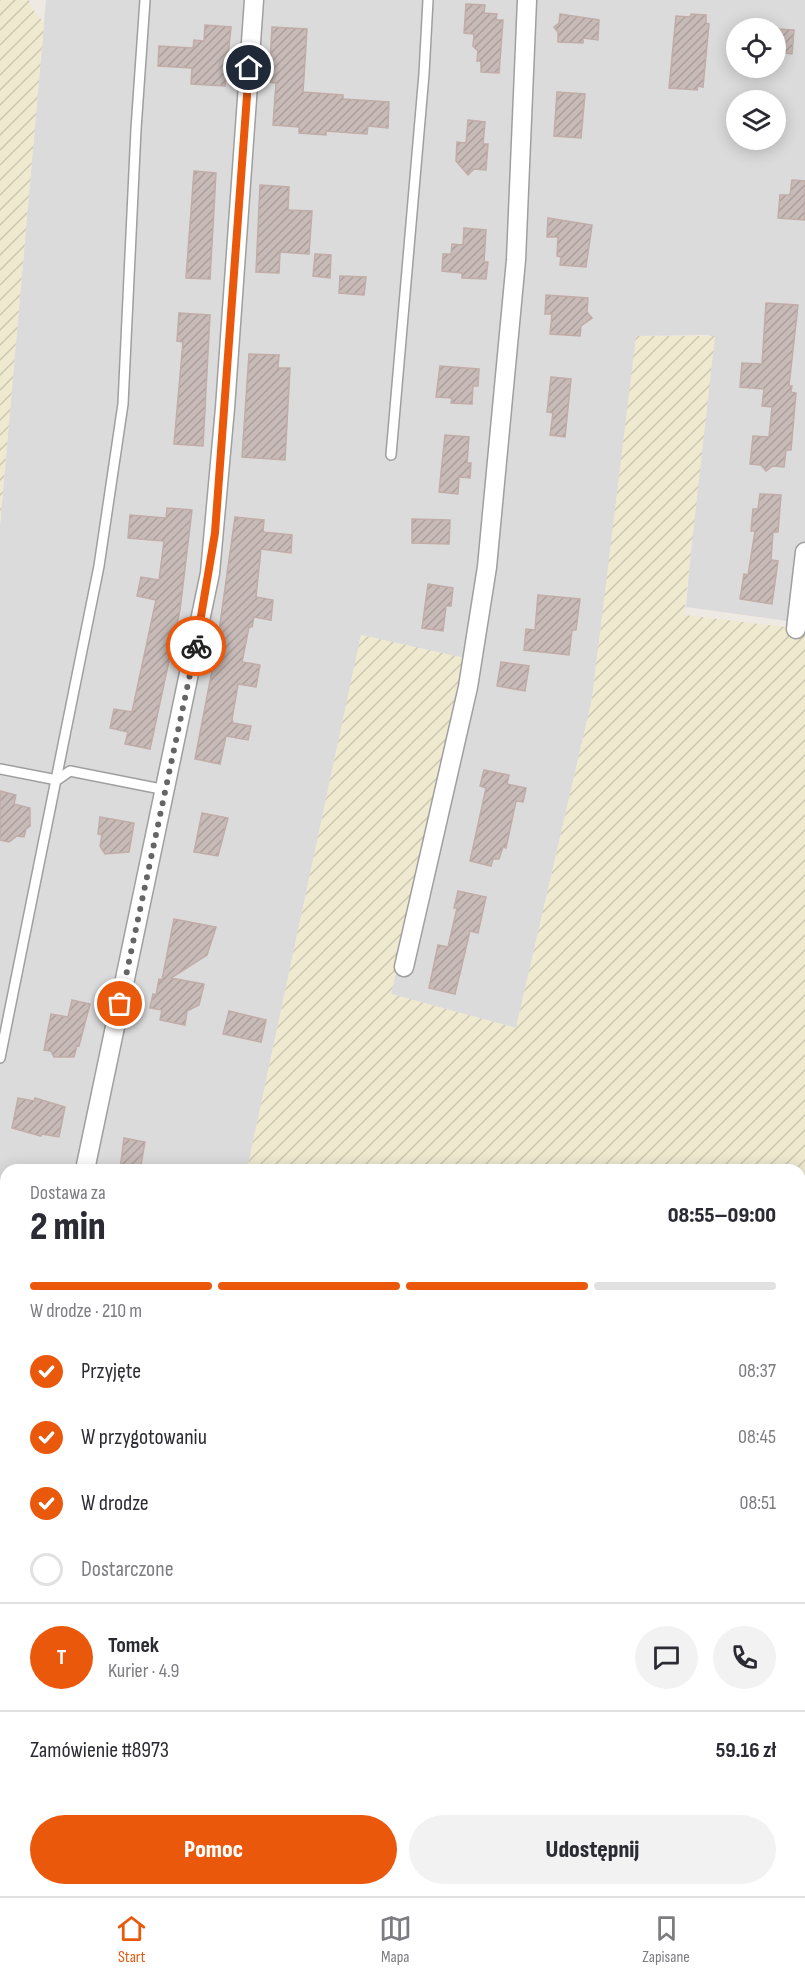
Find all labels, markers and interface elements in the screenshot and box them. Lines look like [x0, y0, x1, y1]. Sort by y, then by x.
map controls [726, 18, 786, 150]
button: locate [726, 18, 786, 78]
pin [223, 42, 274, 93]
icon: home [232, 51, 265, 84]
button: layers [726, 90, 786, 150]
courier [166, 616, 226, 676]
icon: bike [180, 630, 213, 663]
pin [94, 978, 145, 1029]
icon: bag [103, 987, 136, 1020]
text: Dostawa za [30, 1181, 106, 1205]
text: 08:55–09:00 [668, 1202, 776, 1229]
text: 2 min [30, 1204, 106, 1251]
text: W drodze · 210 m [30, 1299, 142, 1323]
icon: check [30, 1355, 63, 1388]
text: Przyjęte [81, 1358, 141, 1385]
text: 08:37 [738, 1359, 776, 1383]
icon: check [30, 1421, 63, 1454]
text: W przygotowaniu [81, 1424, 207, 1451]
text: 08:45 [738, 1425, 776, 1449]
icon: check [30, 1487, 63, 1520]
text: W drodze [81, 1490, 149, 1517]
text: 08:51 [740, 1491, 776, 1515]
text: Dostarczone [81, 1556, 174, 1583]
button: chat [635, 1626, 698, 1689]
button: phone [713, 1626, 776, 1689]
text: Tomek [108, 1632, 159, 1659]
text: T [57, 1644, 66, 1671]
text: Kurier · 4.9 [108, 1659, 179, 1683]
text: Zamówienie #8973 [30, 1737, 169, 1764]
text: 59.16 zł [716, 1737, 776, 1764]
button: Pomoc [30, 1815, 397, 1884]
button: Udostępnij [409, 1815, 776, 1884]
tab: Start [115, 1912, 148, 1967]
tab: Mapa [379, 1912, 412, 1967]
tab: Zapisane [642, 1912, 690, 1967]

